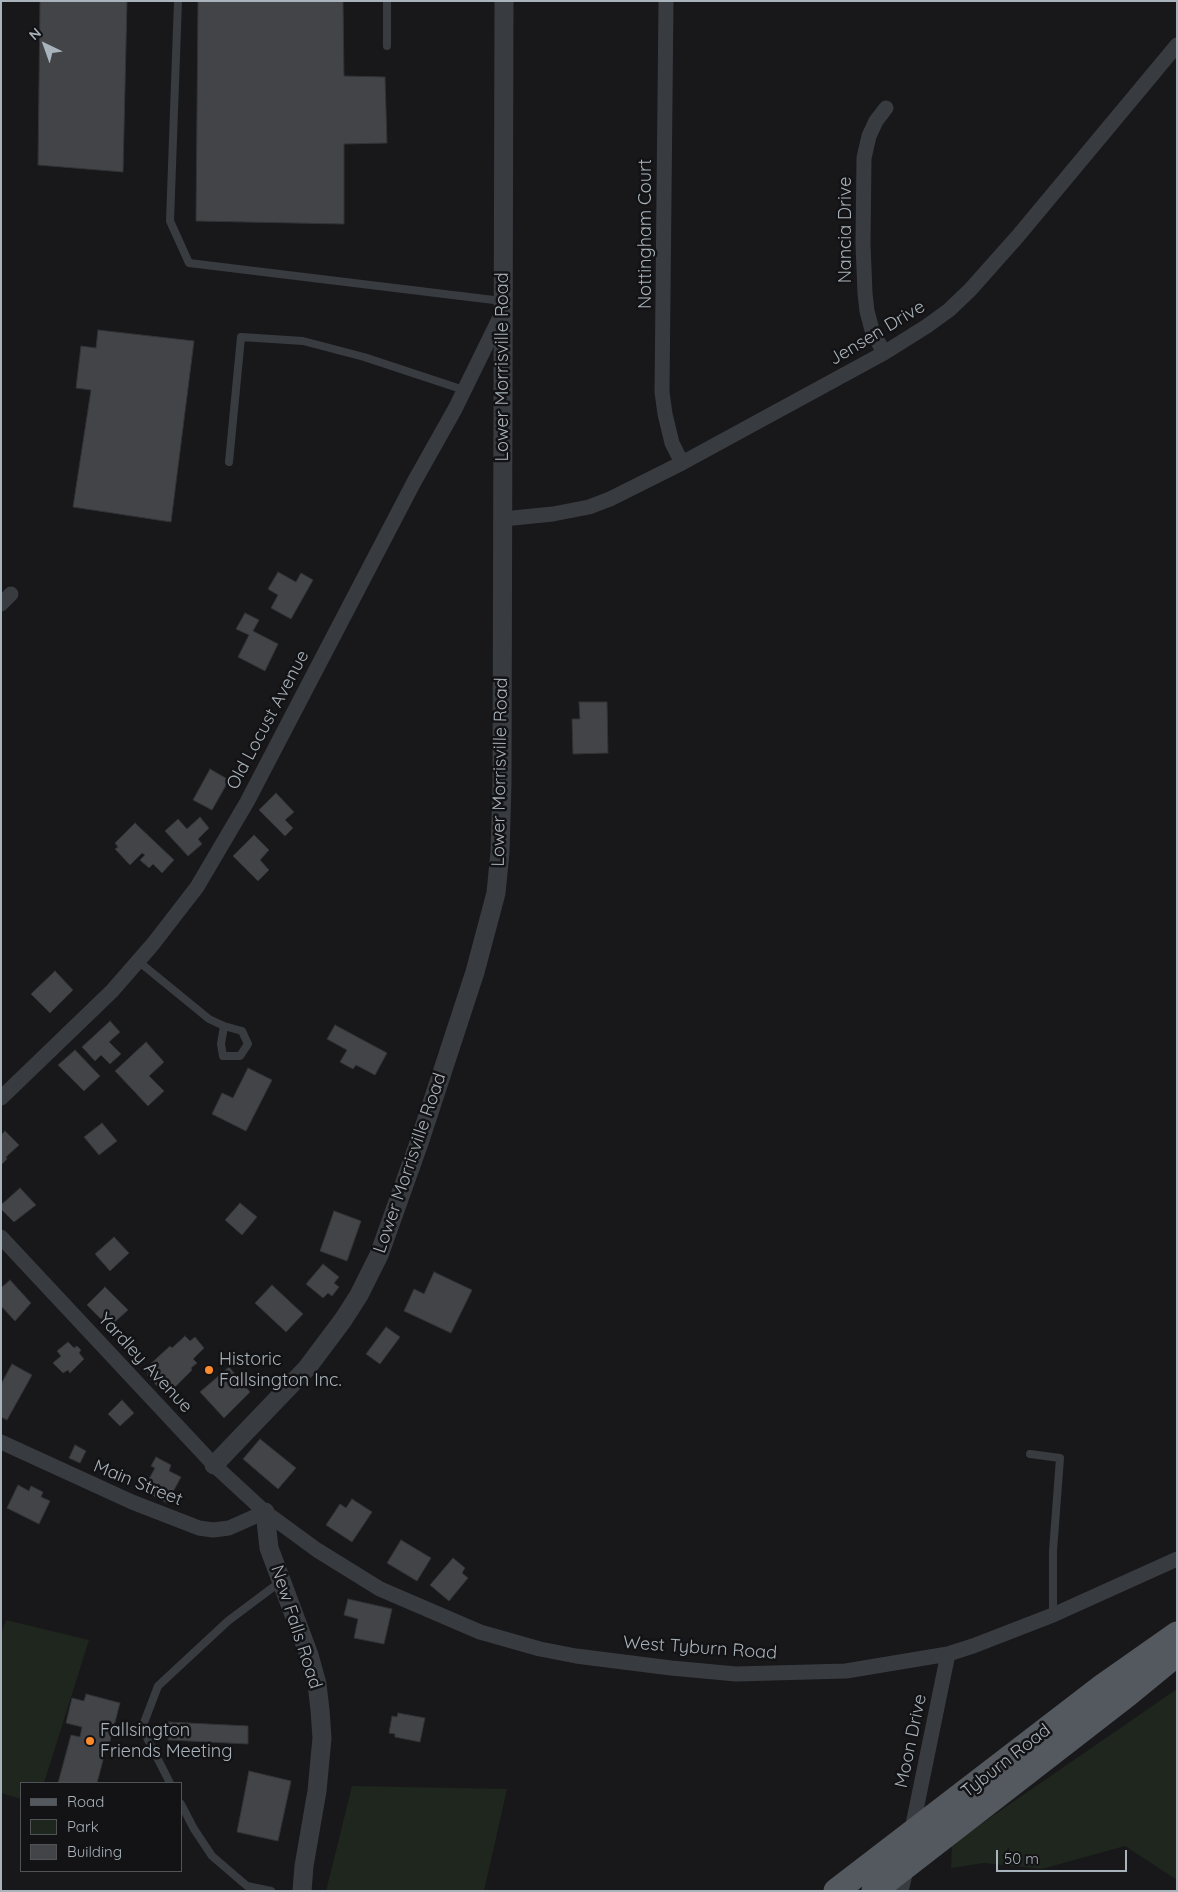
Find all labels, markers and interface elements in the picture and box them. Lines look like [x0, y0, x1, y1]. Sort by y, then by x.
north arrow [20, 20, 70, 70]
text: N [25, 24, 45, 44]
street label: Nottingham Court [635, 159, 657, 309]
street label: Nancia Drive [835, 177, 857, 283]
street label: Lower Morrisville Road [492, 272, 514, 462]
street label: Jensen Drive [825, 296, 929, 370]
street label: Old Locust Avenue [222, 647, 314, 793]
street label: Lower Morrisville Road [488, 677, 512, 867]
street label: Lower Morrisville Road [369, 1070, 451, 1256]
street label: Yardley Avenue [93, 1309, 197, 1417]
place label: Historic Fallsington Inc. [219, 1349, 342, 1392]
marker: Historic Fallsington Inc. [203, 1364, 215, 1376]
street label: Main Street [90, 1455, 186, 1511]
street label: New Falls Road [266, 1562, 326, 1692]
street label: West Tyburn Road [622, 1632, 778, 1664]
street label: Moon Drive [891, 1692, 931, 1790]
street label: Tyburn Road [957, 1719, 1055, 1803]
place label: Fallsington Friends Meeting [100, 1720, 232, 1762]
marker: Fallsington Friends Meeting [84, 1735, 96, 1747]
legend [20, 1782, 182, 1872]
text: Road [67, 1792, 104, 1811]
text: Park [67, 1817, 99, 1836]
scale bar [998, 1840, 1129, 1872]
text: Building [67, 1842, 122, 1861]
text: 50 m [1004, 1849, 1039, 1868]

